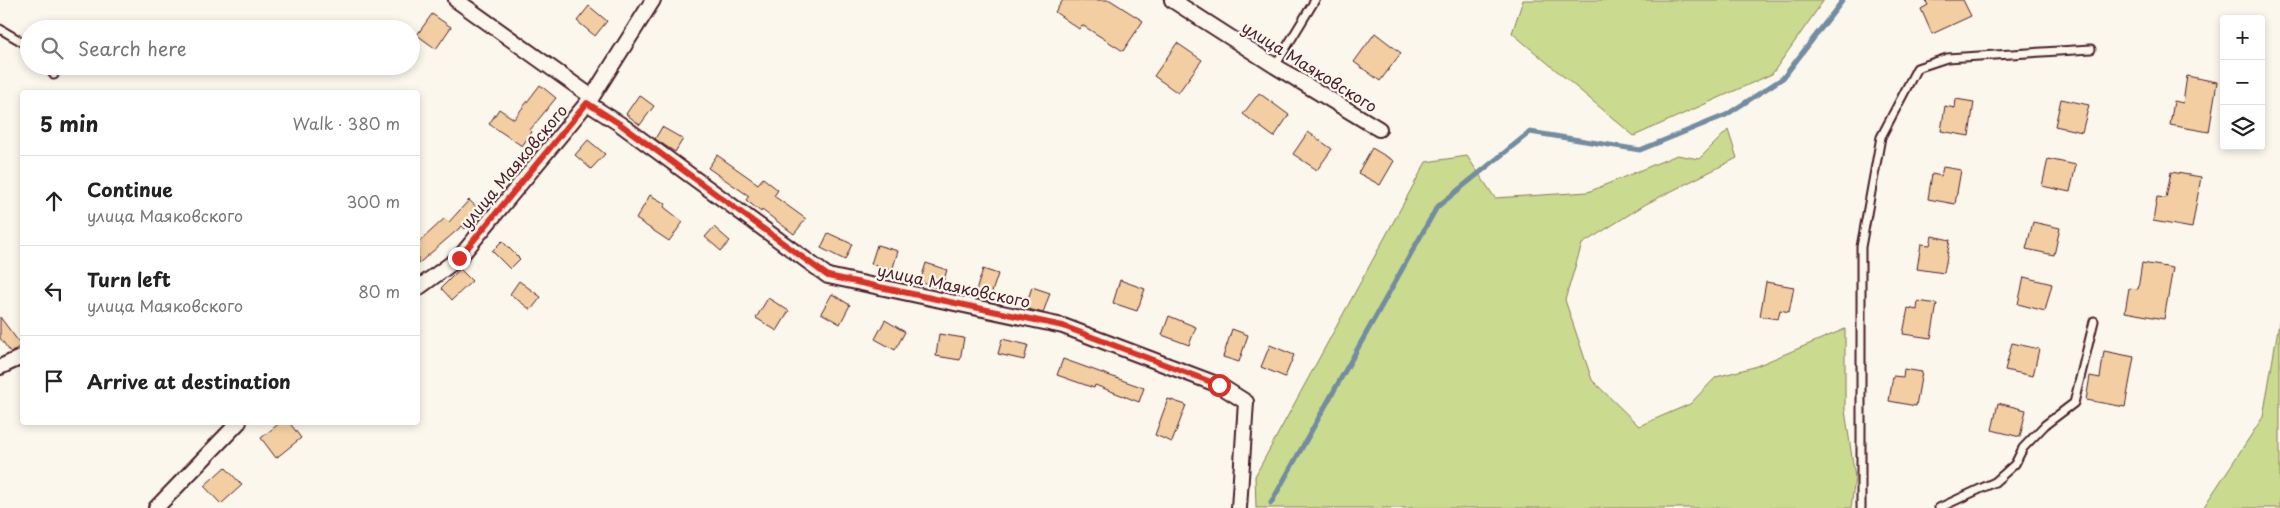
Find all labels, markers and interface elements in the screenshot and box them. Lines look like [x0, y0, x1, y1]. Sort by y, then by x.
street label: улица Маяковского [1238, 15, 1382, 117]
map controls [2220, 15, 2265, 150]
button: + [2220, 15, 2265, 60]
search box [20, 20, 420, 75]
icon: search [38, 34, 66, 62]
text: Search here [78, 34, 187, 62]
button: − [2220, 60, 2265, 105]
street label: улица Маяковского [454, 99, 572, 233]
button: layers [2220, 105, 2265, 150]
text: 5 min [40, 107, 98, 139]
text: Walk · 380 m [293, 111, 400, 135]
text: Continue [87, 175, 173, 203]
icon: ahead [40, 187, 68, 215]
text: 300 m [346, 189, 400, 213]
text: улица Маяковского [87, 203, 243, 227]
route end [448, 247, 471, 270]
street label: улица Маяковского [875, 257, 1033, 313]
text: Turn left [87, 265, 171, 293]
icon: left [40, 277, 68, 305]
text: 80 m [358, 279, 400, 303]
text: улица Маяковского [87, 293, 243, 317]
icon: arrive [40, 367, 68, 395]
text: Arrive at destination [87, 367, 291, 395]
route start [1208, 374, 1231, 397]

